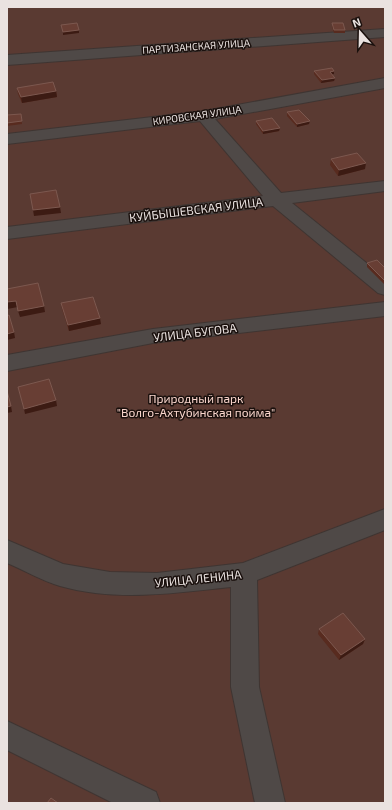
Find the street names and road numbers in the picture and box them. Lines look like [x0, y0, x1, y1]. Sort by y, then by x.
street label: ПАРТИЗАНСКАЯ УЛИЦА [142, 36, 251, 56]
street label: КИРОВСКАЯ УЛИЦА [152, 103, 243, 127]
street label: КУЙБЫШЕВСКАЯ УЛИЦА [128, 194, 264, 224]
street label: УЛИЦА БУГОВА [153, 320, 238, 344]
street label: УЛИЦА ЛЕНИНА [154, 566, 243, 590]

